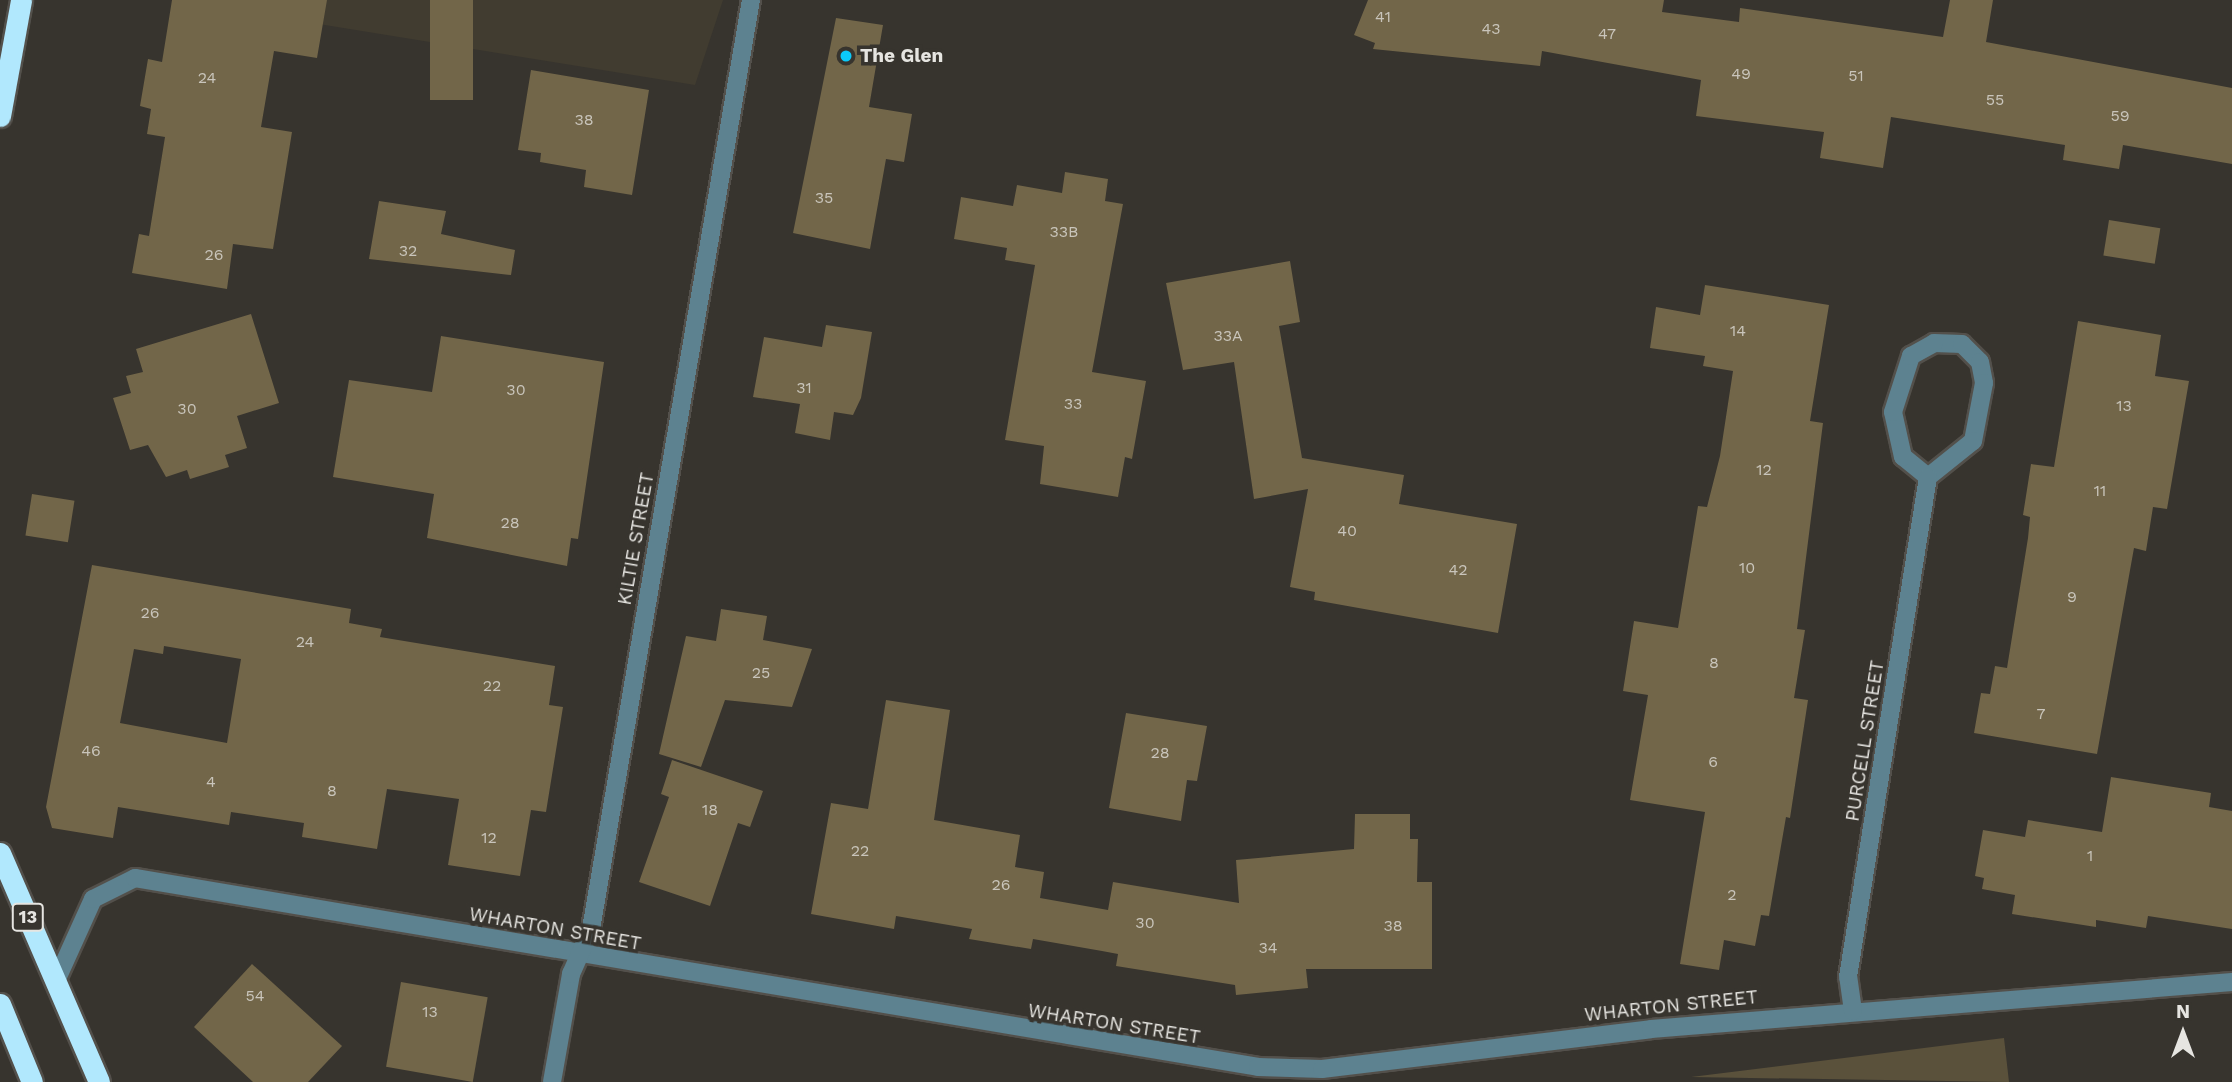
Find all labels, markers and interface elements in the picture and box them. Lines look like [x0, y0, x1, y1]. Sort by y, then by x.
house number: 41 [1375, 7, 1391, 27]
house number: 43 [1481, 19, 1501, 39]
house number: 47 [1598, 24, 1616, 44]
place label: The Glen [860, 45, 943, 67]
marker: The Glen [838, 48, 854, 64]
house number: 49 [1731, 64, 1751, 84]
house number: 51 [1848, 66, 1864, 86]
house number: 24 [198, 68, 216, 88]
house number: 55 [1986, 90, 2004, 110]
house number: 59 [2110, 106, 2130, 126]
house number: 38 [574, 110, 594, 130]
house number: 35 [815, 188, 833, 208]
house number: 33B [1049, 222, 1079, 242]
house number: 32 [399, 241, 417, 261]
house number: 26 [204, 245, 224, 265]
house number: 14 [1730, 321, 1746, 341]
house number: 33A [1213, 326, 1243, 346]
house number: 31 [796, 378, 812, 398]
house number: 30 [506, 380, 526, 400]
house number: 33 [1064, 394, 1082, 414]
house number: 13 [2116, 396, 2132, 416]
house number: 30 [177, 399, 197, 419]
house number: 12 [1756, 460, 1772, 480]
street label: KILTIE STREET [613, 471, 659, 607]
house number: 11 [2094, 481, 2106, 501]
house number: 28 [500, 513, 520, 533]
house number: 40 [1337, 521, 1357, 541]
house number: 10 [1739, 558, 1755, 578]
house number: 42 [1448, 560, 1468, 580]
house number: 9 [2067, 587, 2077, 607]
house number: 26 [140, 603, 160, 623]
house number: 24 [296, 632, 314, 652]
house number: 8 [1709, 653, 1719, 673]
street label: PURCELL STREET [1841, 659, 1889, 823]
house number: 25 [752, 663, 770, 683]
house number: 22 [483, 676, 501, 696]
house number: 7 [2037, 704, 2045, 724]
house number: 46 [81, 741, 101, 761]
house number: 28 [1150, 743, 1170, 763]
house number: 6 [1708, 752, 1718, 772]
house number: 4 [206, 772, 216, 792]
house number: 8 [327, 781, 337, 801]
house number: 18 [702, 800, 718, 820]
house number: 12 [481, 828, 497, 848]
house number: 22 [851, 841, 869, 861]
house number: 1 [2087, 846, 2093, 866]
house number: 26 [991, 875, 1011, 895]
house number: 2 [1727, 885, 1737, 905]
road number: 13 [10, 902, 46, 932]
street label: WHARTON STREET [467, 903, 643, 955]
house number: 30 [1135, 913, 1155, 933]
house number: 38 [1383, 916, 1403, 936]
house number: 34 [1258, 938, 1278, 958]
house number: 54 [245, 986, 265, 1006]
street label: WHARTON STREET [1583, 986, 1759, 1026]
north arrow [2148, 998, 2218, 1068]
street label: WHARTON STREET [1026, 999, 1202, 1049]
text: N [2176, 1000, 2190, 1023]
house number: 13 [422, 1002, 438, 1022]

